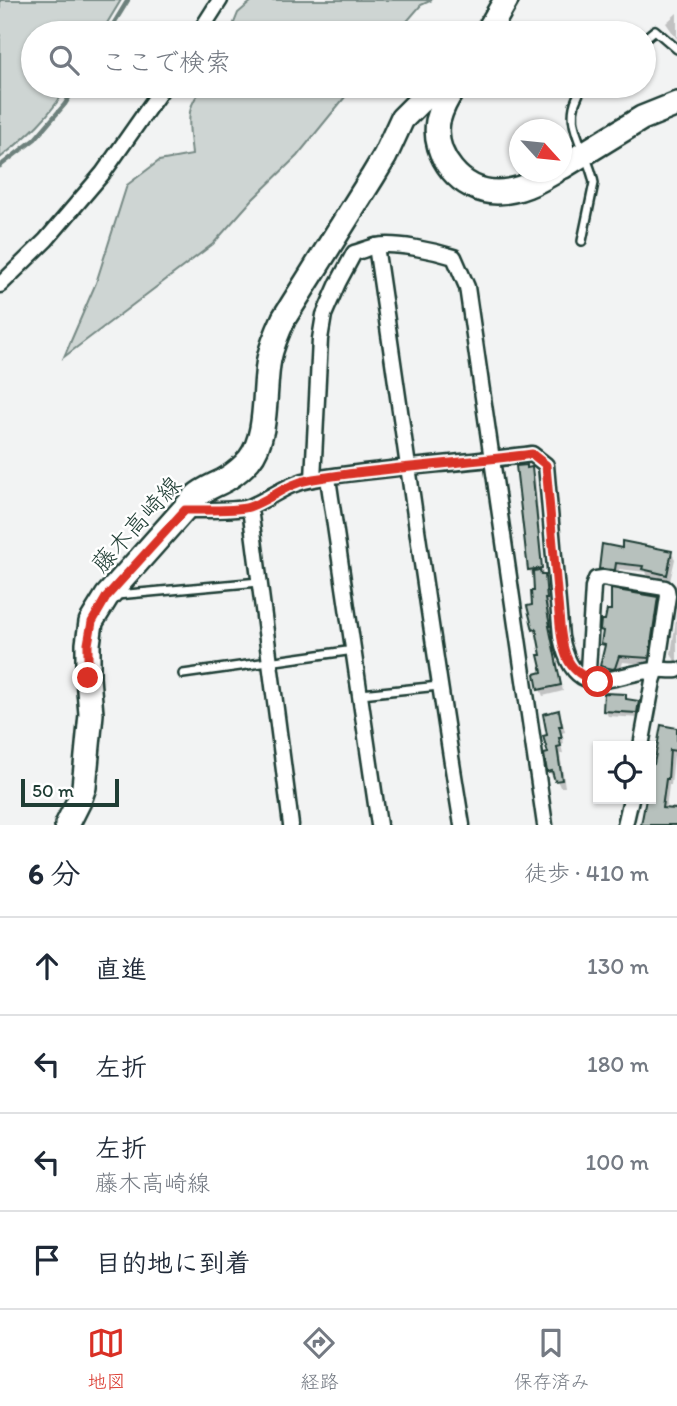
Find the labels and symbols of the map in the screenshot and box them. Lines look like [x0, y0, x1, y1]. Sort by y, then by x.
north arrow [509, 119, 572, 182]
street label: 藤木高崎線 [85, 470, 187, 578]
route end [72, 662, 103, 693]
route start [582, 666, 613, 697]
scale bar [21, 776, 119, 808]

